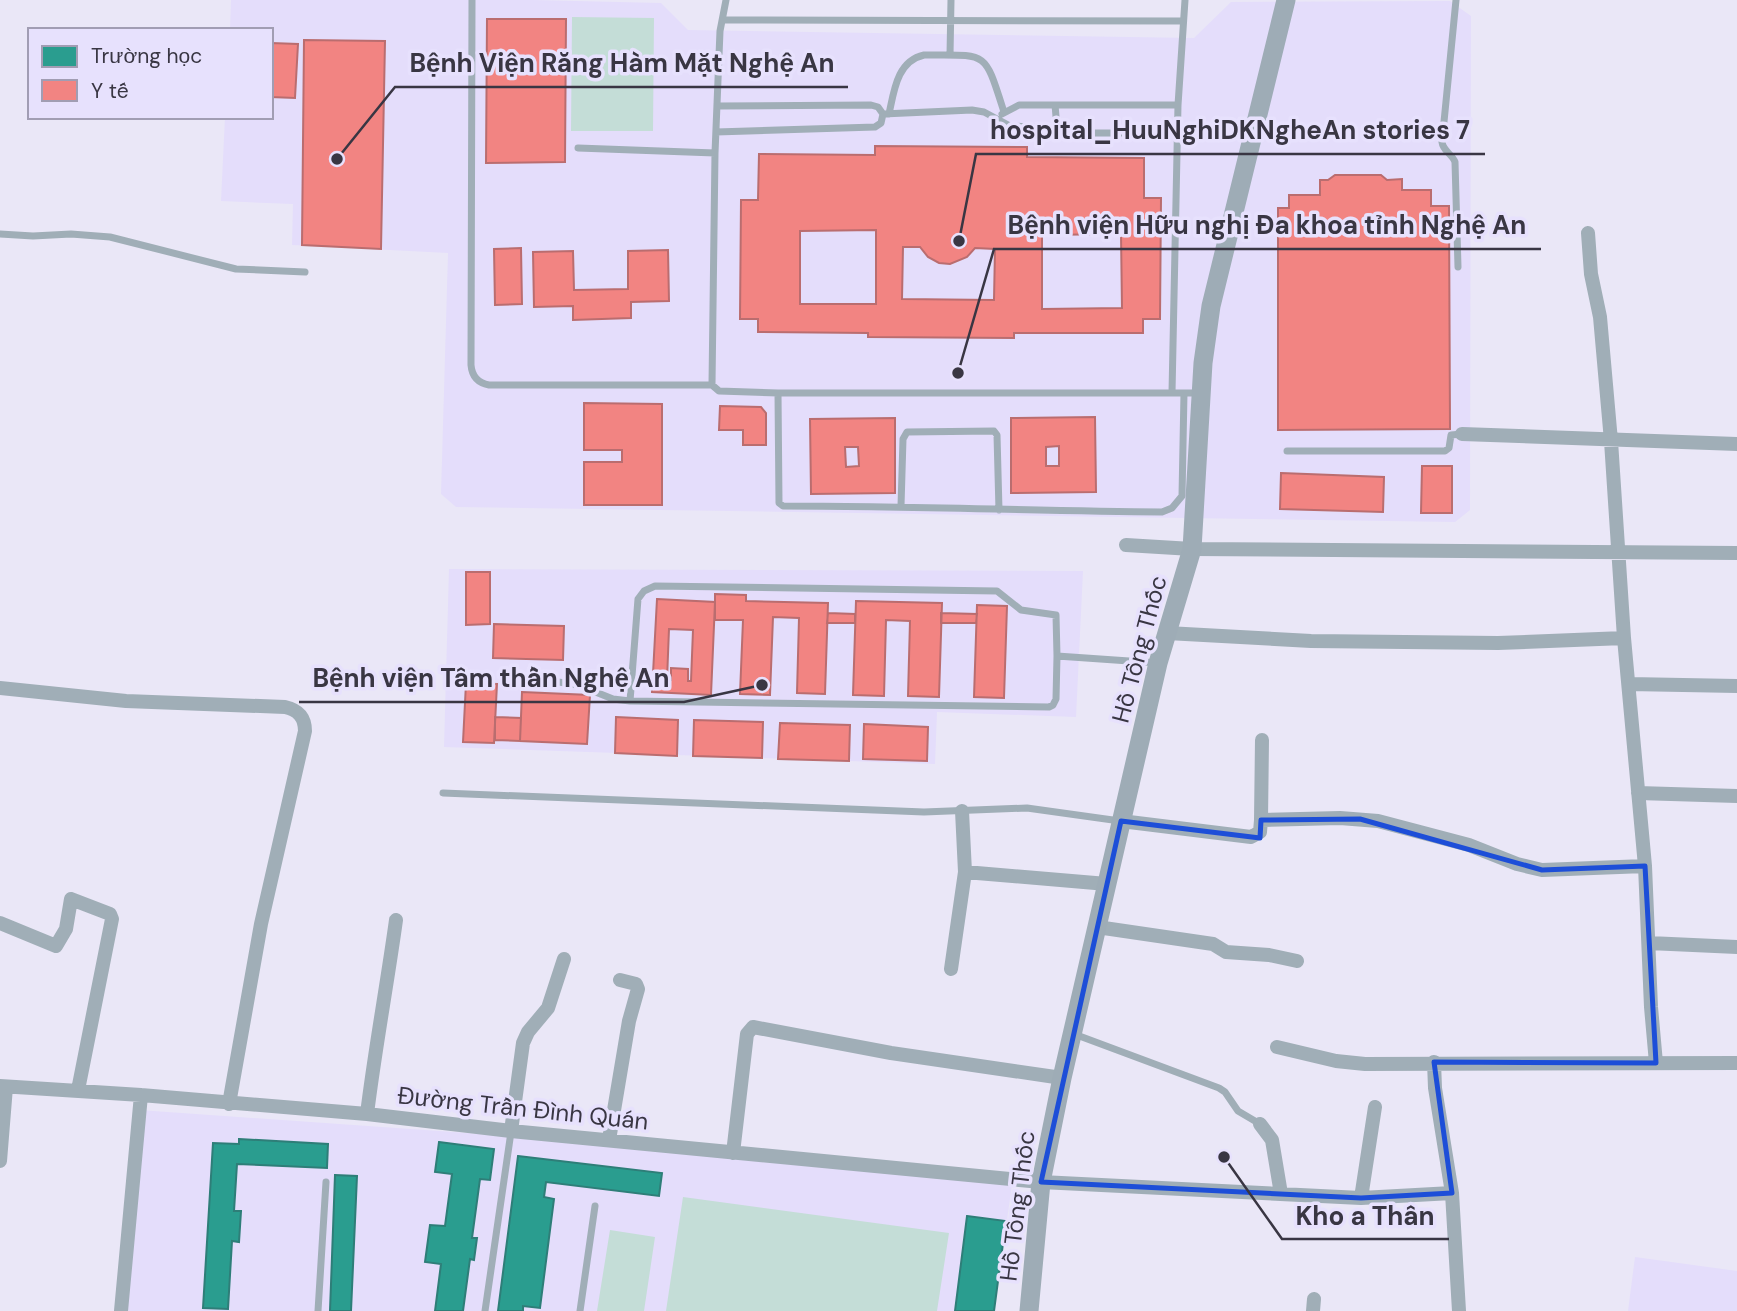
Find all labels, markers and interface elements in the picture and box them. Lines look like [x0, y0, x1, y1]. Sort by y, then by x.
legend [28, 28, 273, 119]
callout: Bệnh Viện Răng Hàm Mặt Nghệ An [395, 40, 848, 87]
text: Trường học [91, 42, 202, 70]
text: Bệnh Viện Răng Hàm Mặt Nghệ An [410, 46, 834, 80]
text: Y tế [91, 77, 129, 105]
callout: hospital_HuuNghiDKNgheAn stories 7 [976, 107, 1485, 154]
text: hospital_HuuNghiDKNgheAn stories 7 [990, 113, 1470, 147]
callout: Bệnh viện Hữu nghị Đa khoa tỉnh Nghệ An [994, 202, 1541, 249]
text: Bệnh viện Hữu nghị Đa khoa tỉnh Nghệ An [1008, 208, 1526, 242]
street label: Hồ Tông Thốc [1104, 572, 1174, 726]
callout: Bệnh viện Tâm thần Nghệ An [299, 655, 684, 702]
text: Bệnh viện Tâm thần Nghệ An [312, 661, 670, 695]
street label: Đường Trần Đình Quán [396, 1079, 650, 1137]
street label: Hồ Tông Thốc [992, 1129, 1042, 1283]
callout: Kho a Thân [1282, 1192, 1449, 1239]
text: Kho a Thân [1295, 1199, 1435, 1233]

